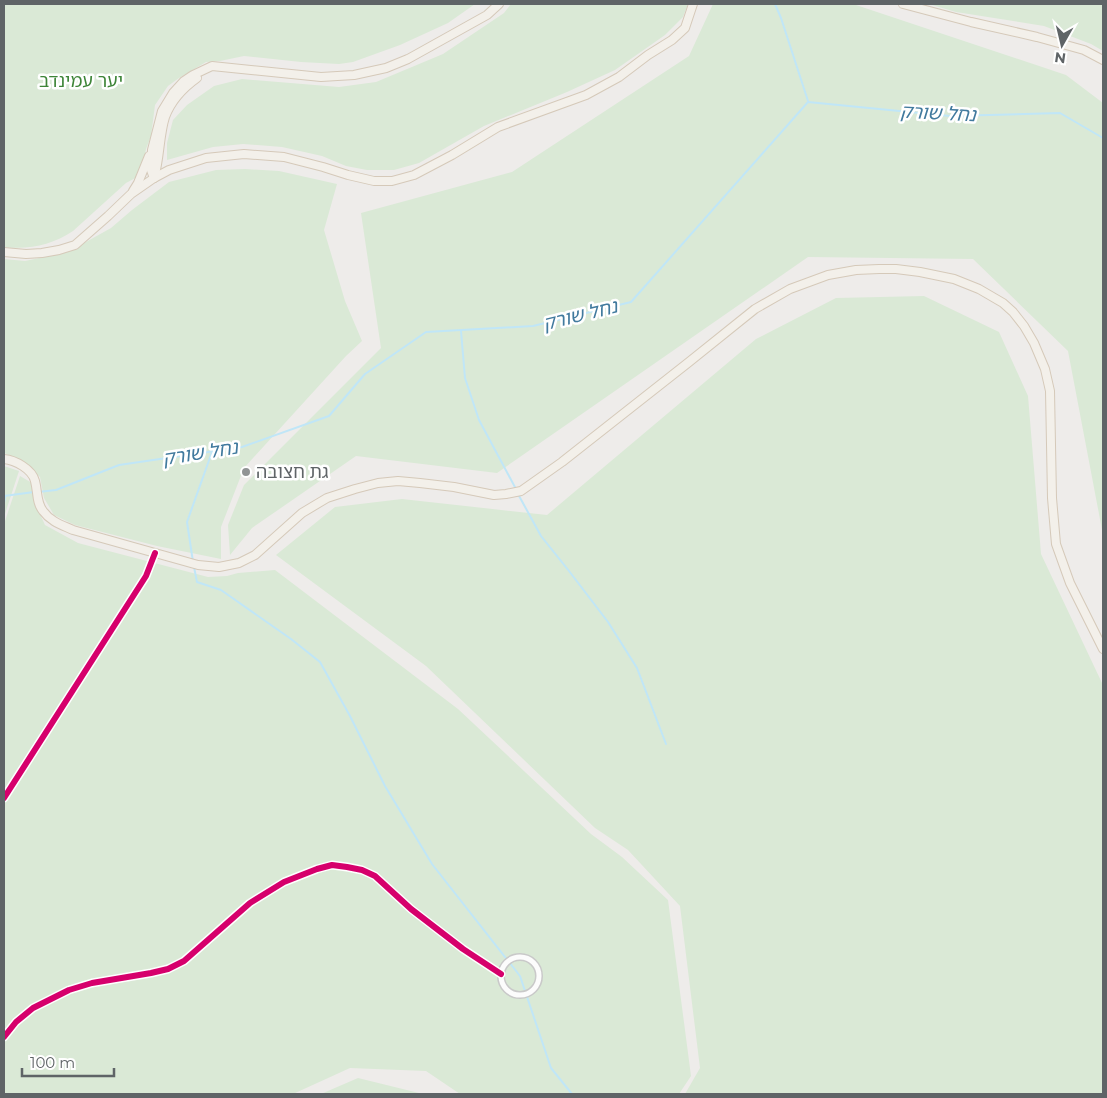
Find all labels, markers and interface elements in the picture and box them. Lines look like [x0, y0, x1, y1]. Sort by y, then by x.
north arrow [1037, 20, 1087, 70]
text: N [1053, 48, 1067, 68]
park label: יער עמינדב [39, 70, 123, 92]
water label: נחל שורק [899, 100, 978, 127]
water label: נחל שורק [540, 294, 621, 335]
water label: נחל שורק [161, 435, 241, 470]
place label: גת חצובה [256, 461, 329, 483]
marker: גת חצובה [240, 466, 252, 478]
scale bar [22, 1046, 115, 1078]
text: 100 m [30, 1053, 75, 1072]

